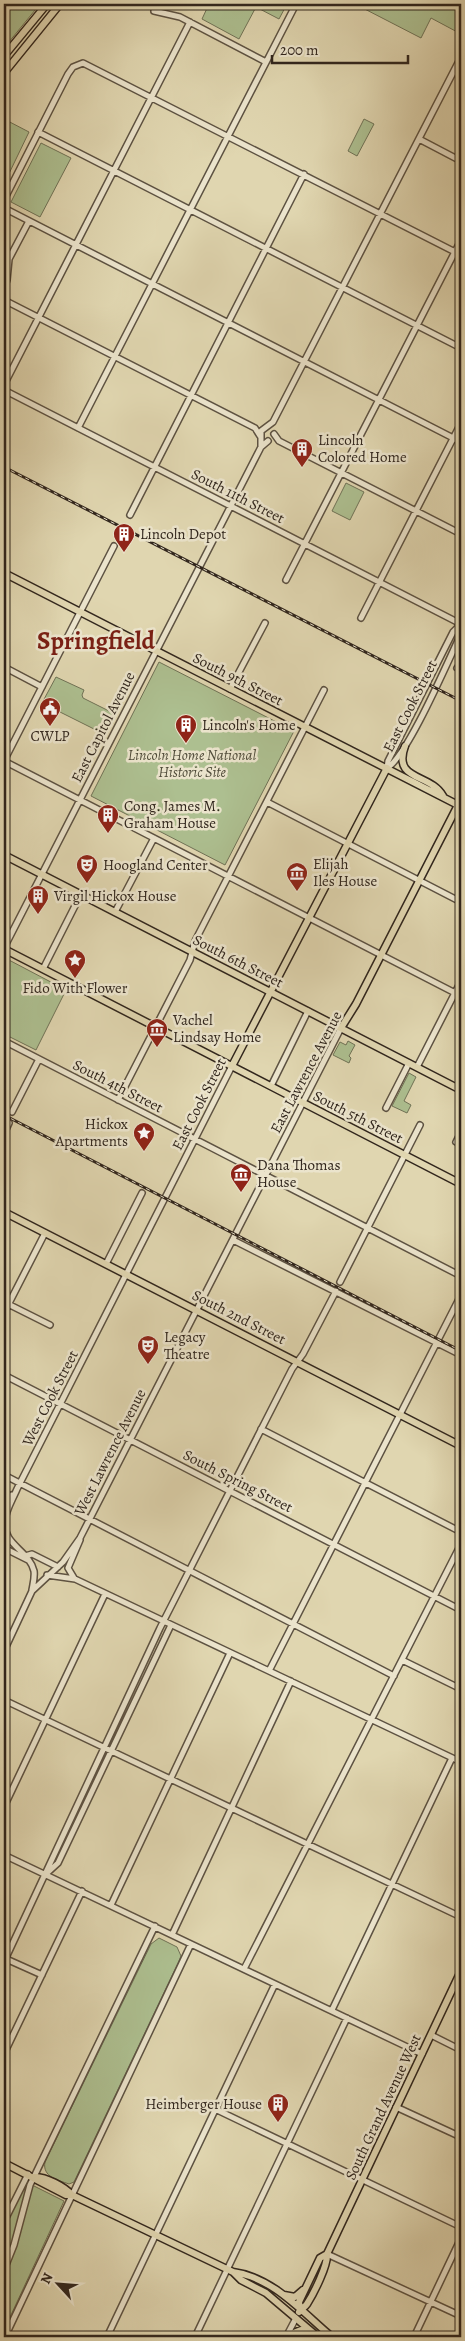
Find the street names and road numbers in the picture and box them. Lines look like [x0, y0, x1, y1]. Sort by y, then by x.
street label: South 11th Street [188, 464, 288, 528]
street label: South 9th Street [189, 648, 287, 710]
street label: East Cook Street [378, 656, 442, 755]
street label: East Capitol Avenue [66, 668, 140, 786]
street label: South 6th Street [189, 930, 287, 992]
street label: East Lawrence Avenue [265, 1007, 347, 1136]
street label: East Cook Street [167, 1054, 231, 1153]
street label: South 4th Street [69, 1055, 167, 1117]
street label: South 5th Street [310, 1086, 406, 1148]
street label: South 2nd Street [189, 1285, 289, 1349]
street label: West Cook Street [17, 1347, 83, 1450]
street label: West Lawrence Avenue [69, 1385, 151, 1520]
street label: South Spring Street [180, 1445, 296, 1517]
street label: South Grand Avenue West [340, 2031, 426, 2183]

